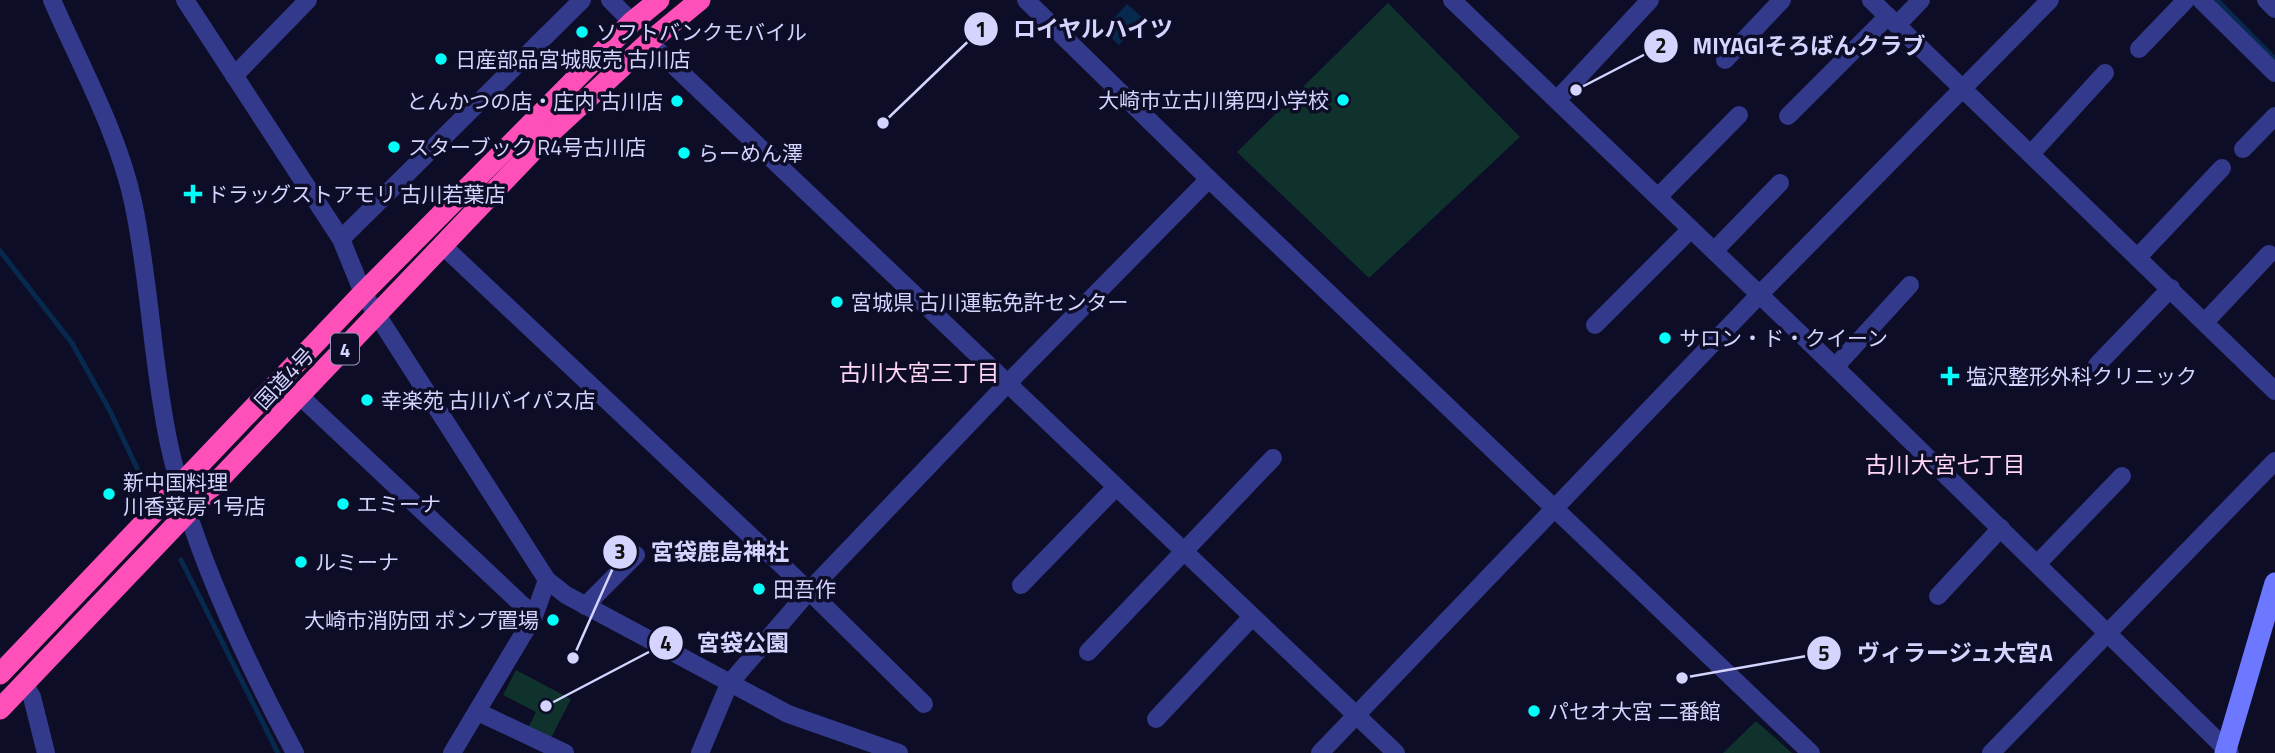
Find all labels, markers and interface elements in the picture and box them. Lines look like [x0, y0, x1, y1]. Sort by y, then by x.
callout: ロイヤルハイツ [964, 7, 1188, 51]
text: ロイヤルハイツ [1013, 11, 1173, 46]
text: 1 [975, 13, 987, 45]
place label: ソフトバンクモバイル [596, 16, 807, 48]
marker: ソフトバンクモバイル [574, 24, 590, 40]
callout: MIYAGIそろばんクラブ [1643, 24, 1939, 68]
text: MIYAGIそろばんクラブ [1692, 28, 1926, 63]
text: 2 [1655, 29, 1667, 61]
place label: 日産部品宮城販売 古川店 [455, 43, 691, 75]
marker: 日産部品宮城販売 古川店 [433, 51, 449, 67]
place label: 大崎市立古川第四小学校 [1098, 84, 1329, 116]
place label: とんかつの店・庄内 古川店 [406, 85, 663, 117]
marker: 大崎市立古川第四小学校 [1335, 92, 1351, 108]
marker: とんかつの店・庄内 古川店 [669, 93, 685, 109]
place label: スターブック R4号古川店 [408, 131, 646, 163]
place label: らーめん澤 [698, 137, 803, 169]
marker: スターブック R4号古川店 [386, 139, 402, 155]
marker: らーめん澤 [676, 145, 692, 161]
place label: ドラッグストアモリ 古川若葉店 [207, 178, 506, 210]
marker: ドラッグストアモリ 古川若葉店 [185, 186, 201, 202]
place label: 宮城県 古川運転免許センター [851, 286, 1129, 318]
marker: 宮城県 古川運転免許センター [829, 294, 845, 310]
place label: サロン・ド・クイーン [1679, 322, 1888, 354]
marker: サロン・ド・クイーン [1657, 330, 1673, 346]
road number: 4 [331, 334, 359, 364]
street label: 国道4号 [247, 340, 321, 416]
district label: 古川大宮三丁目 [839, 355, 1000, 390]
place label: 塩沢整形外科クリニック [1966, 360, 2197, 392]
marker: 塩沢整形外科クリニック [1940, 366, 1960, 386]
place label: 幸楽苑 古川バイパス店 [381, 384, 595, 416]
marker: 幸楽苑 古川バイパス店 [359, 392, 375, 408]
district label: 古川大宮七丁目 [1865, 447, 2026, 482]
place label: 新中国料理 川香菜房 1号店 [123, 466, 265, 522]
marker: 新中国料理 川香菜房 1号店 [101, 486, 117, 502]
place label: エミーナ [357, 488, 441, 520]
marker: エミーナ [335, 496, 351, 512]
callout: 宮袋鹿島神社 [602, 530, 803, 574]
text: 宮袋鹿島神社 [651, 534, 789, 569]
text: 3 [614, 535, 626, 567]
place label: ルミーナ [315, 546, 399, 578]
marker: ルミーナ [293, 554, 309, 570]
place label: 田吾作 [773, 573, 836, 605]
marker: 田吾作 [751, 581, 767, 597]
place label: 大崎市消防団 ポンプ置場 [304, 604, 539, 636]
marker: 大崎市消防団 ポンプ置場 [545, 612, 561, 628]
callout: 宮袋公園 [648, 621, 803, 665]
text: 宮袋公園 [697, 625, 789, 660]
text: 4 [660, 627, 672, 659]
callout: ヴィラージュ大宮A [1807, 631, 2068, 675]
text: ヴィラージュ大宮A [1857, 635, 2053, 670]
text: 5 [1818, 637, 1830, 669]
place label: パセオ大宮 二番館 [1548, 695, 1721, 727]
marker: パセオ大宮 二番館 [1526, 703, 1542, 719]

